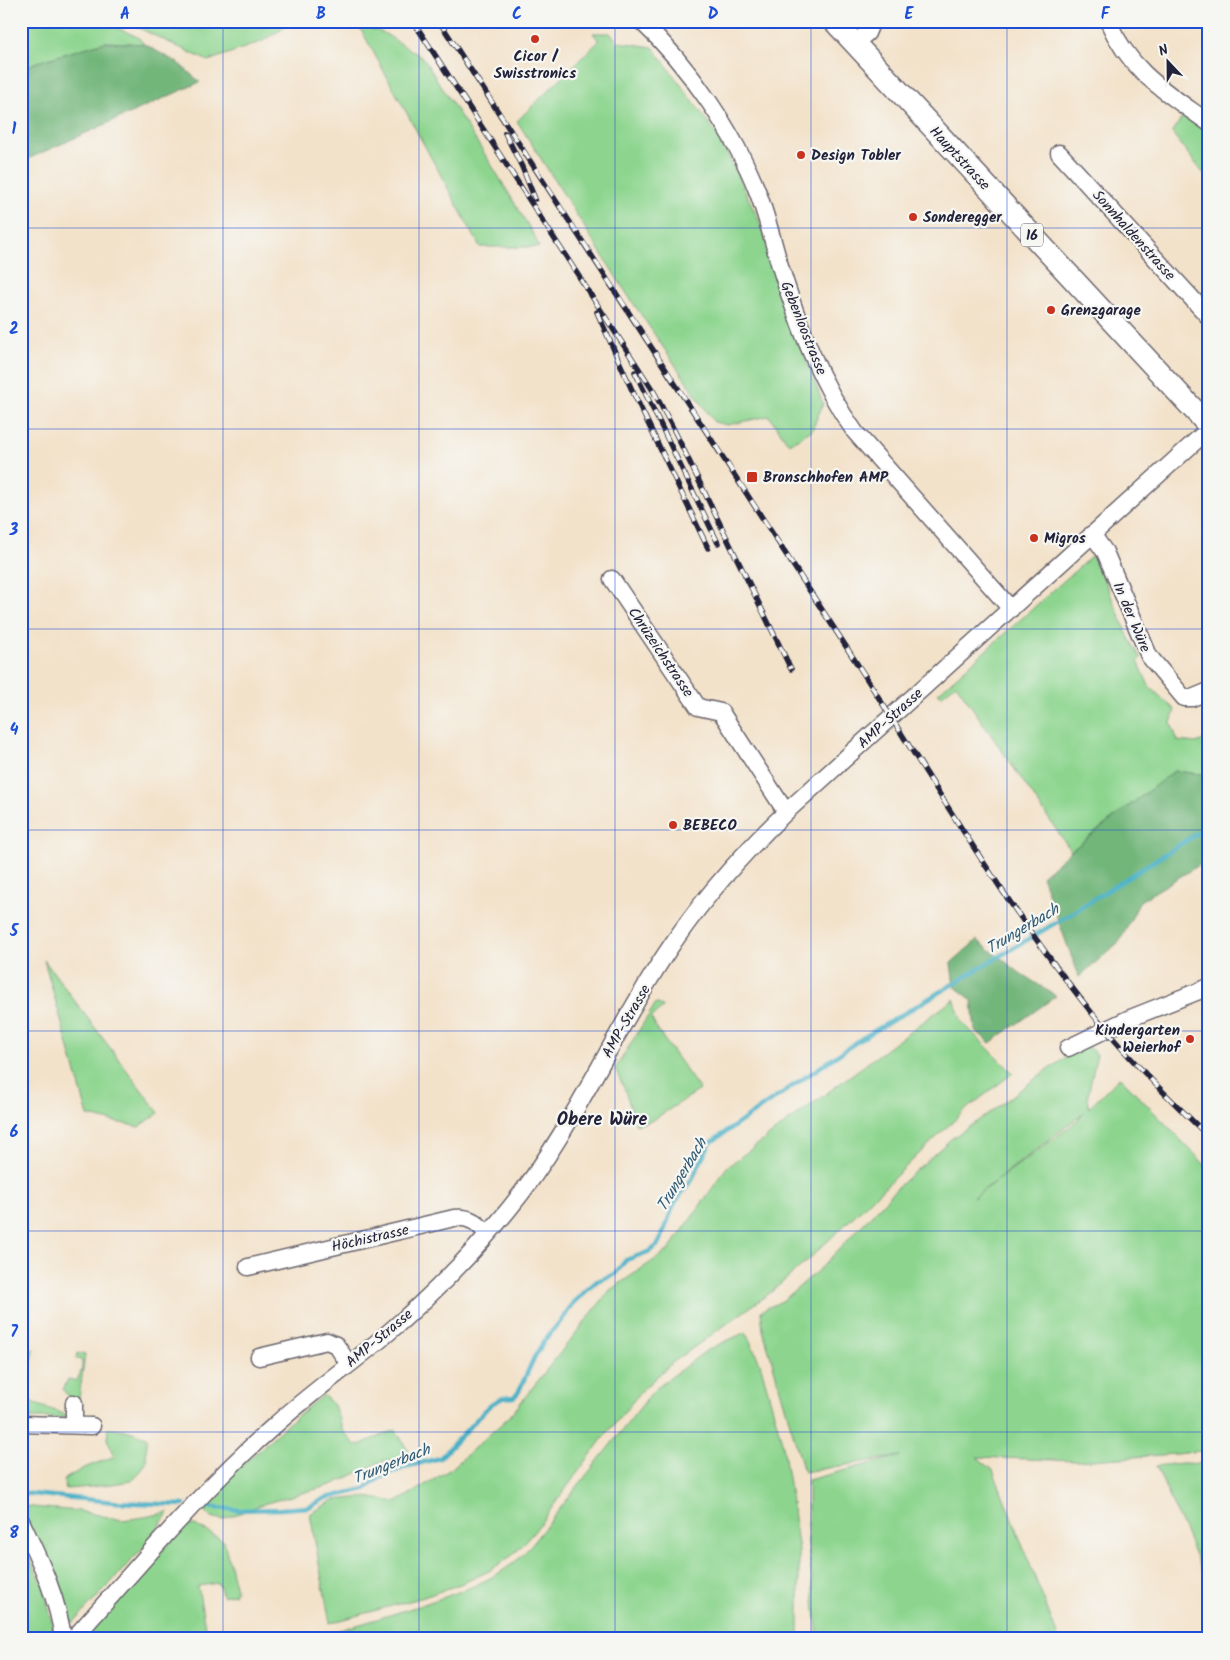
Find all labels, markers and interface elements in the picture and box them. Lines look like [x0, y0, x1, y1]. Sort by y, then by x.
text: A [120, 2, 130, 27]
text: B [316, 2, 326, 27]
text: C [512, 2, 522, 27]
text: D [708, 2, 719, 27]
text: E [905, 2, 915, 27]
text: F [1101, 2, 1111, 27]
marker: Cicor / Swisstronics [529, 33, 541, 45]
north arrow [1142, 38, 1192, 88]
text: N [1155, 39, 1172, 63]
place label: Cicor / Swisstronics [494, 45, 576, 86]
text: 1 [12, 117, 17, 142]
street label: Hauptstrasse [923, 121, 996, 197]
place label: Design Tobler [811, 144, 901, 168]
marker: Design Tobler [795, 149, 807, 161]
street label: Sonnhaldenstrasse [1086, 185, 1181, 287]
place label: Sonderegger [923, 206, 1002, 230]
marker: Sonderegger [907, 211, 919, 223]
road number: 16 [1021, 224, 1043, 246]
street label: Gebenloostrasse [773, 278, 833, 379]
place label: Grenzgarage [1061, 299, 1141, 323]
marker: Grenzgarage [1045, 304, 1057, 316]
text: 2 [9, 317, 19, 342]
place label: Bronschhofen AMP [763, 466, 889, 490]
marker: Bronschhofen AMP [745, 470, 759, 484]
text: 3 [9, 518, 19, 543]
place label: Migros [1044, 527, 1086, 551]
marker: Migros [1028, 532, 1040, 544]
street label: In der Würe [1105, 578, 1157, 657]
street label: Chrüzeichstrasse [621, 603, 699, 703]
street label: AMP-Strasse [852, 682, 929, 755]
text: 4 [10, 718, 19, 743]
place label: BEBECO [683, 814, 738, 838]
marker: BEBECO [667, 819, 679, 831]
water label: Trungerbach [981, 897, 1065, 961]
text: 5 [9, 919, 20, 944]
street label: AMP-Strasse [596, 980, 658, 1063]
place label: Kindergarten Weierhof [1095, 1019, 1181, 1060]
marker: Kindergarten Weierhof [1184, 1033, 1196, 1045]
district label: Obere Würe [557, 1106, 647, 1135]
text: 6 [10, 1120, 19, 1145]
water label: Trungerbach [651, 1132, 715, 1216]
street label: Höchistrasse [329, 1218, 412, 1260]
street label: AMP-Strasse [341, 1303, 419, 1374]
text: 7 [10, 1320, 18, 1345]
water label: Trungerbach [349, 1437, 435, 1491]
text: 8 [9, 1521, 19, 1546]

